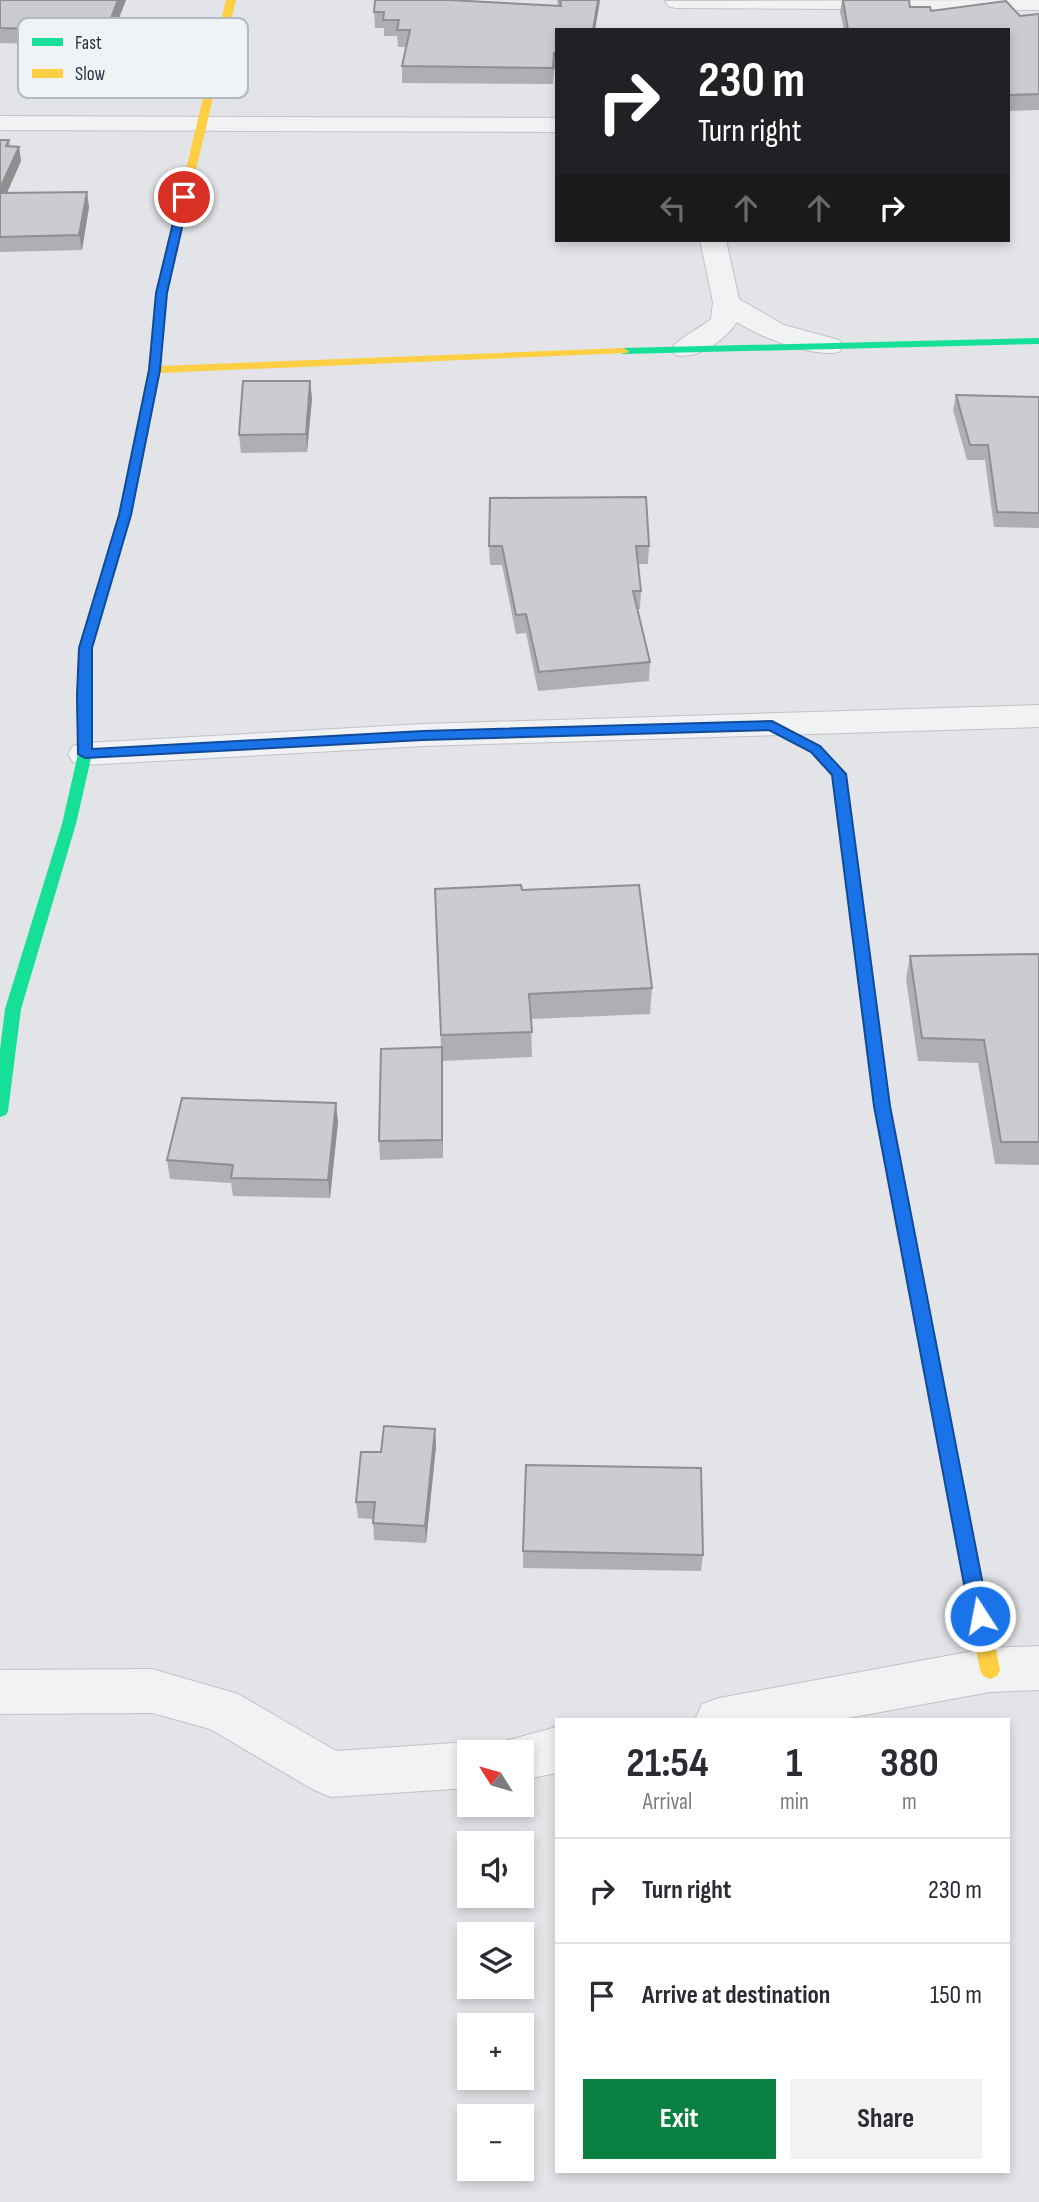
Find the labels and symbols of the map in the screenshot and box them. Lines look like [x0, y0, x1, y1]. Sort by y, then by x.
legend [18, 18, 248, 98]
text: Fast [75, 32, 102, 55]
text: Slow [75, 63, 105, 86]
pin [154, 167, 214, 227]
position arrow [943, 1579, 1017, 1653]
north arrow [457, 1740, 534, 1816]

